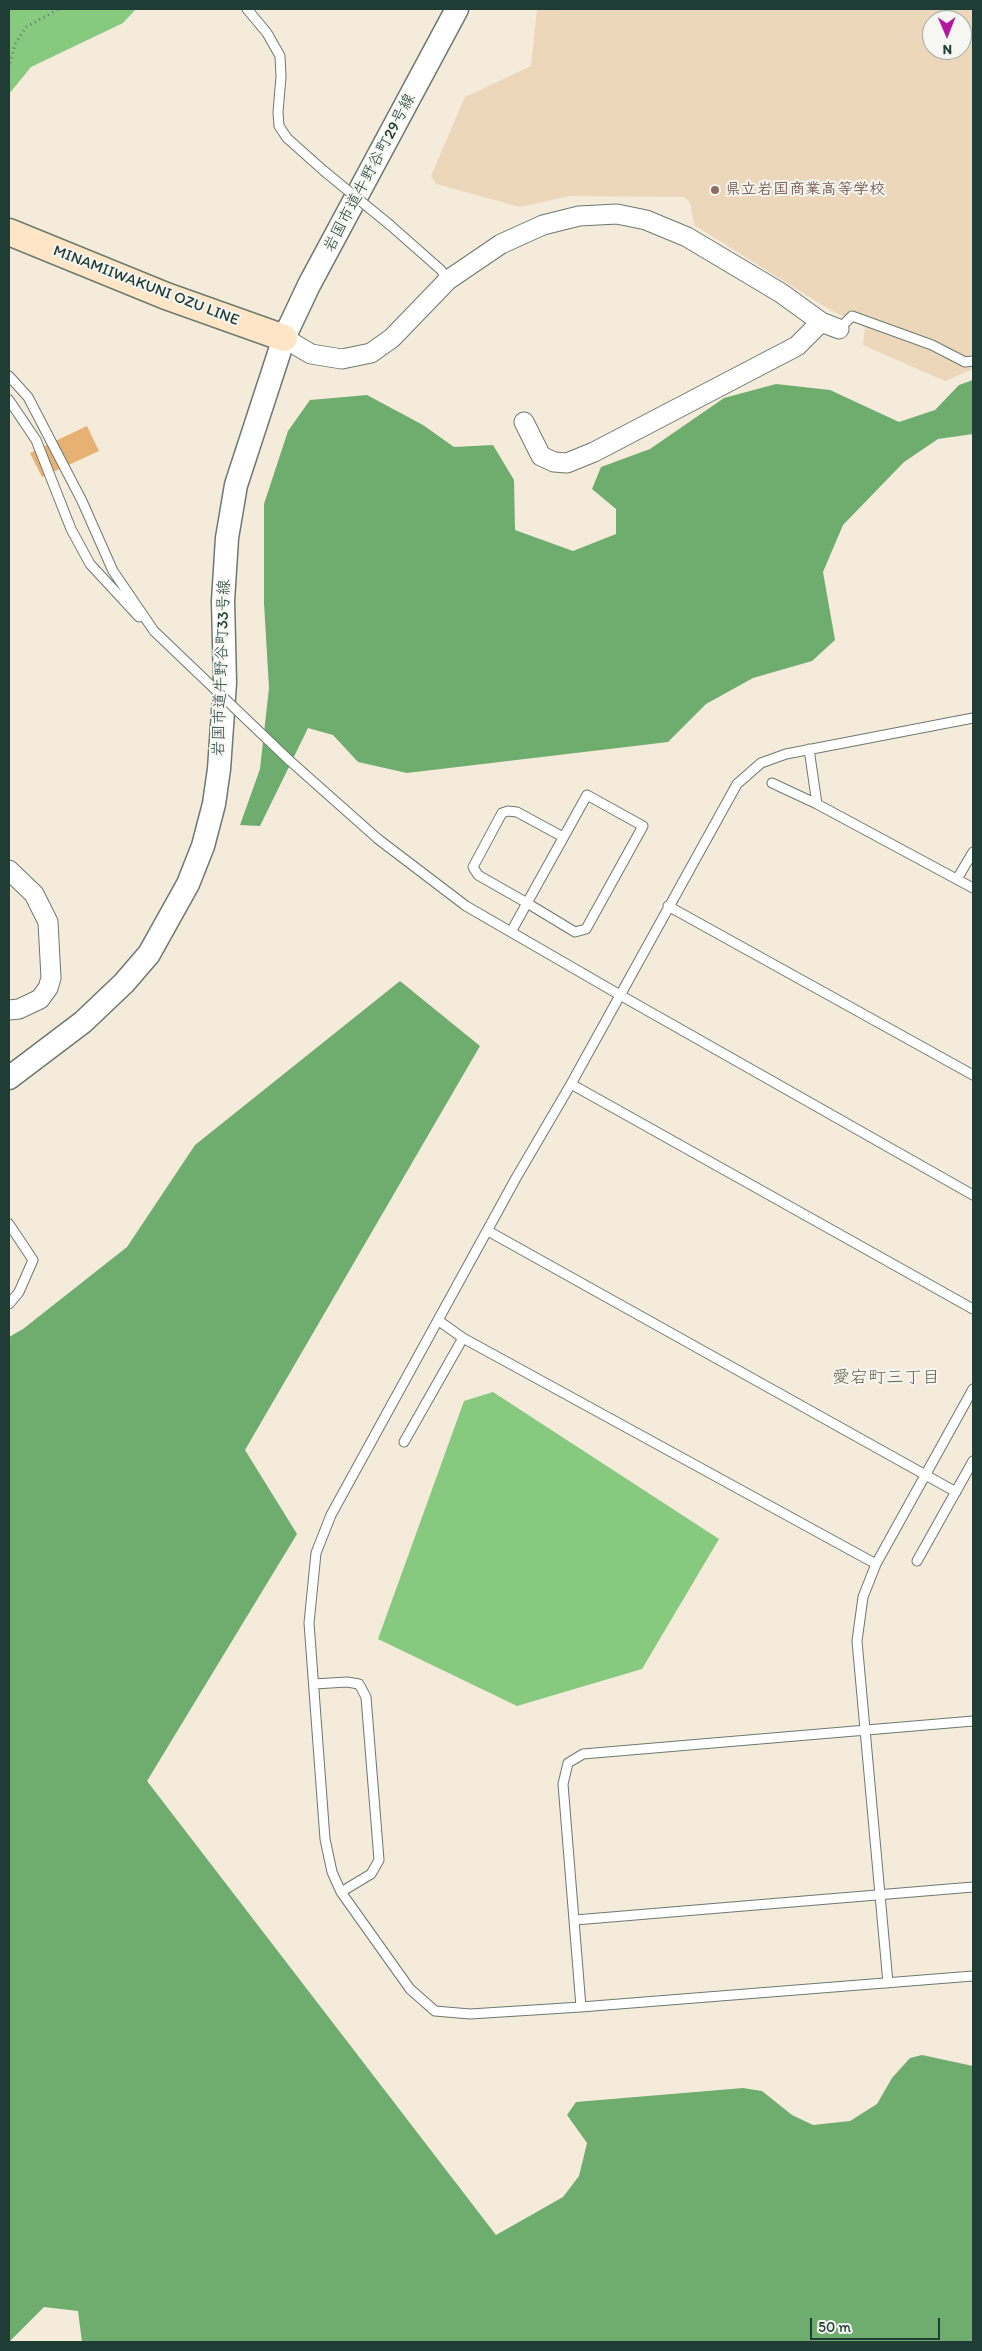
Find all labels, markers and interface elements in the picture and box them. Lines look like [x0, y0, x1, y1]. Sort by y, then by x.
north arrow [922, 10, 972, 60]
text: N [942, 41, 952, 58]
street label: 岩国市道牛野谷町29号線 [320, 90, 420, 256]
place label: 県立岩国商業高等学校 [725, 180, 885, 200]
marker: 県立岩国商業高等学校 [709, 184, 721, 196]
street label: MINAMIIWAKUNI OZU LINE [50, 242, 242, 330]
street label: 岩国市道牛野谷町33号線 [209, 579, 235, 757]
district label: 愛宕町三丁目 [832, 1367, 940, 1389]
scale bar [812, 2308, 942, 2340]
text: 50 m [818, 2318, 851, 2336]

